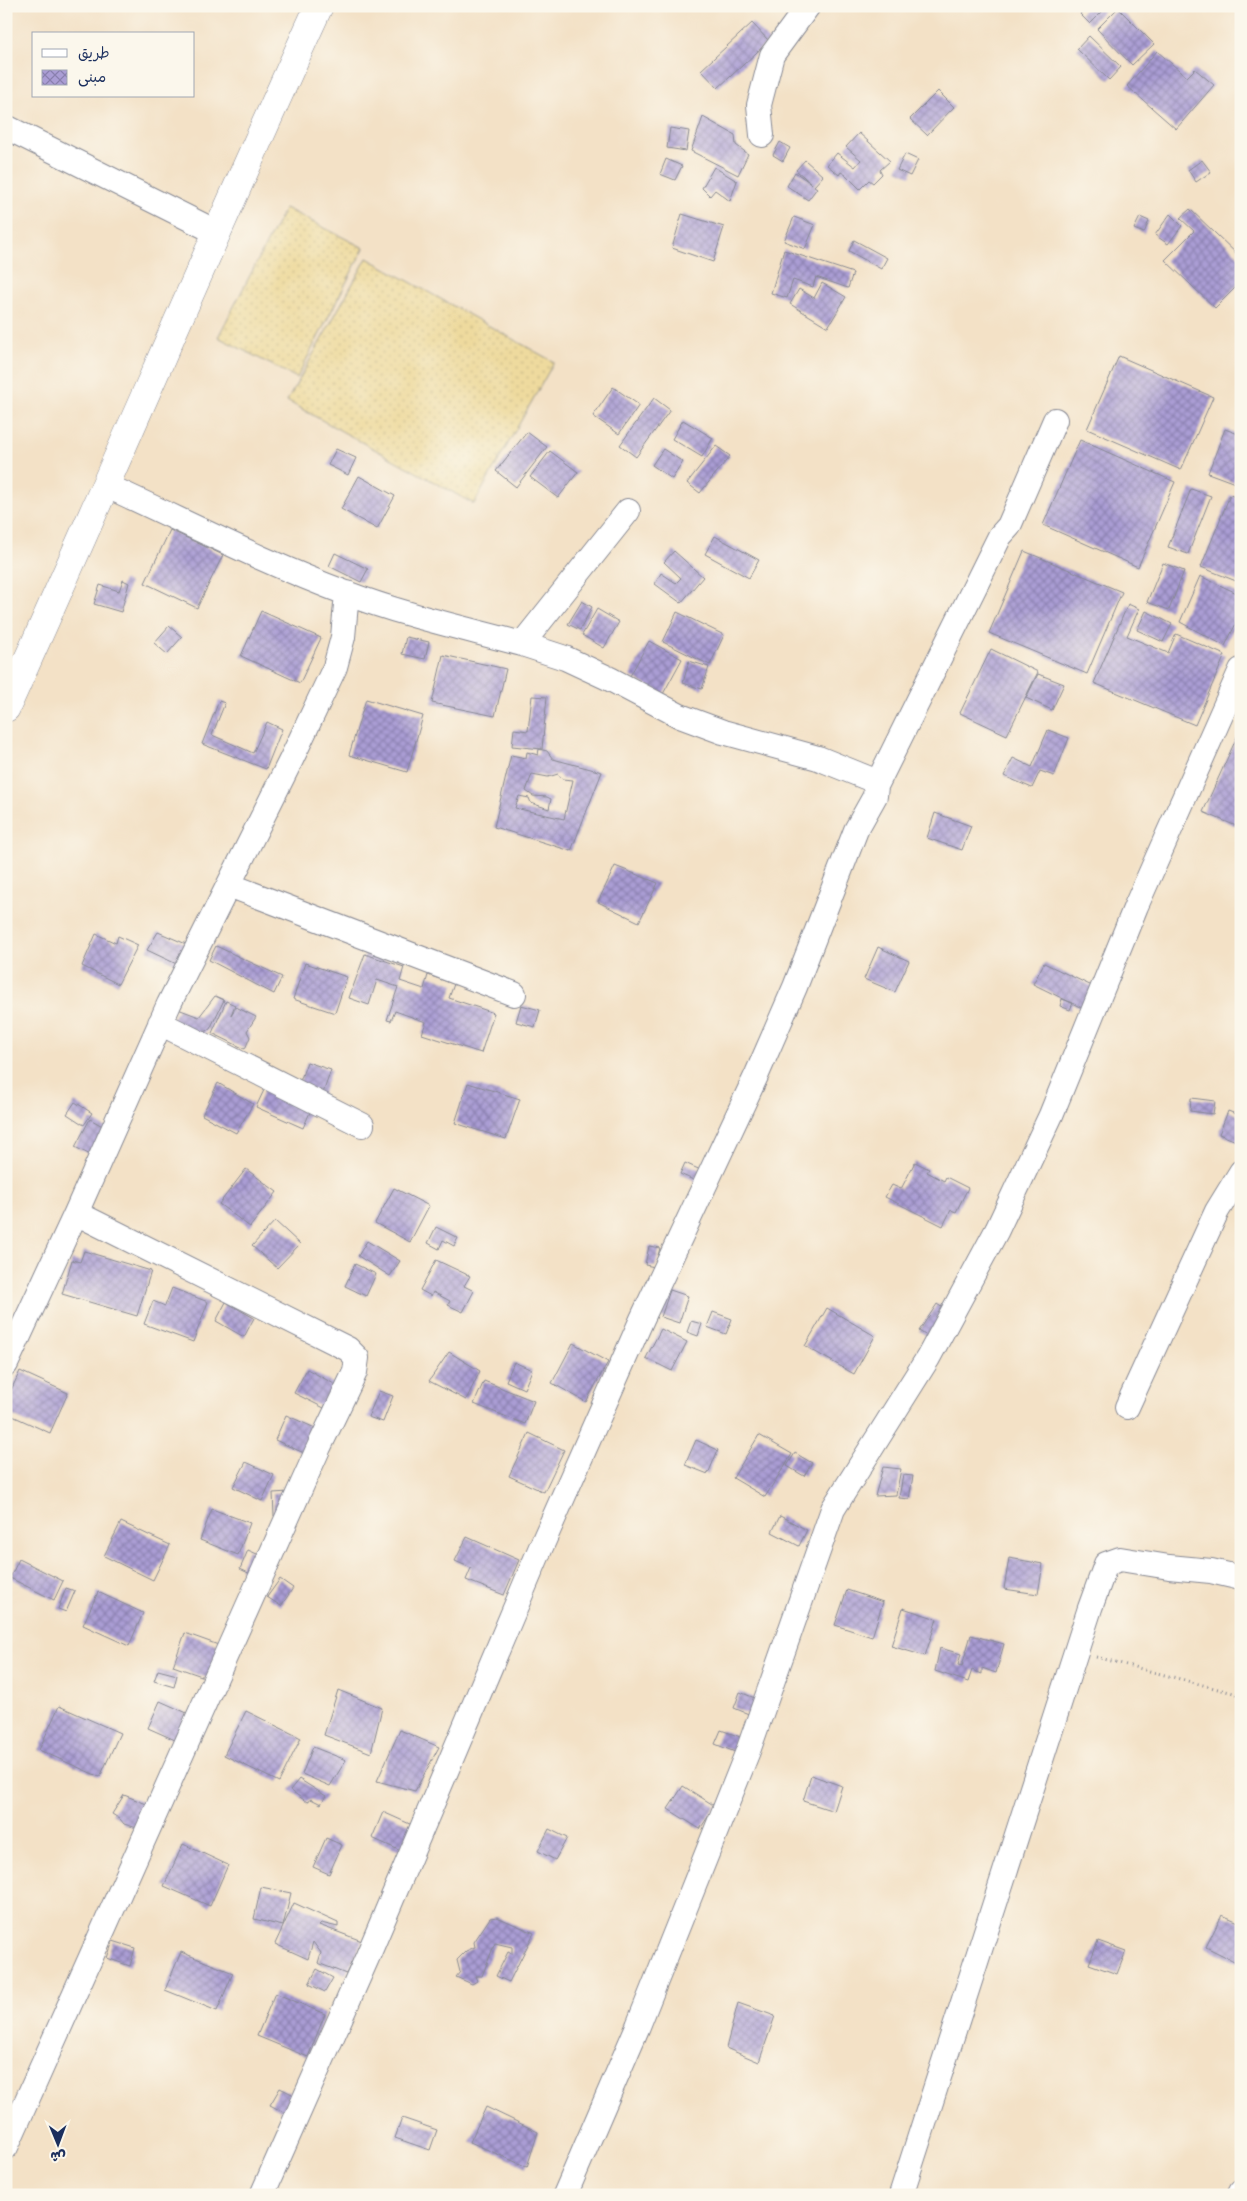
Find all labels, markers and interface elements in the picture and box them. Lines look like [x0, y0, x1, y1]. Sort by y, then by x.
legend [32, 32, 195, 98]
text: طريق [78, 42, 110, 63]
text: مبنى [78, 66, 106, 87]
north arrow [32, 2118, 82, 2168]
text: ش [50, 2148, 66, 2167]

